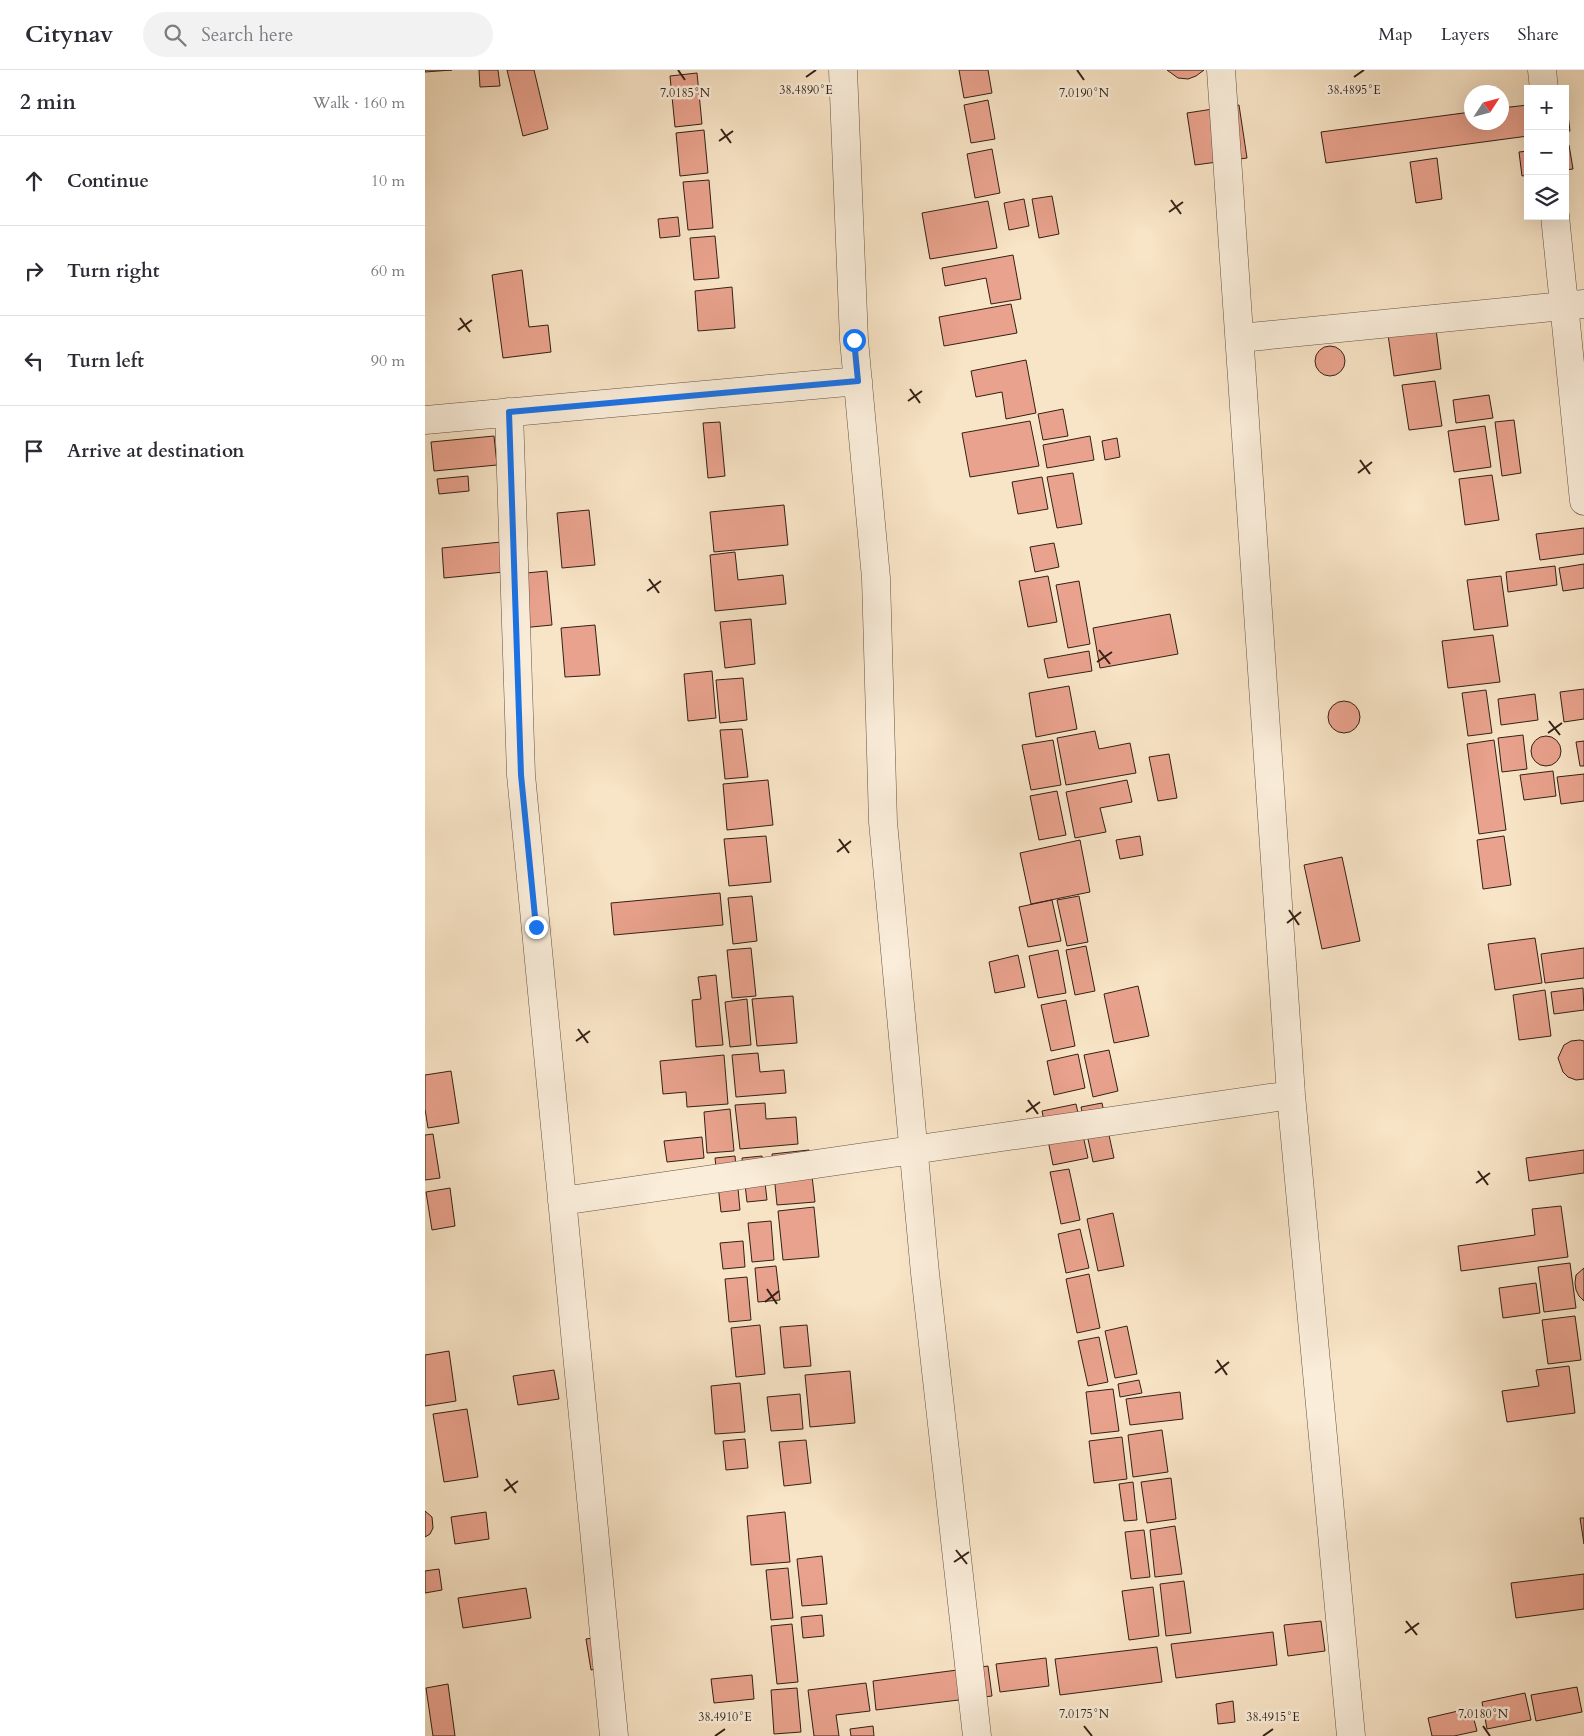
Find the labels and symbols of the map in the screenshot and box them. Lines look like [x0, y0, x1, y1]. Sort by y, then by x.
text: 38.4890°E [779, 82, 833, 98]
text: 38.4895°E [1327, 82, 1381, 98]
text: 7.0185°N [660, 85, 711, 101]
text: 7.0190°N [1059, 85, 1110, 101]
north arrow [1464, 85, 1509, 130]
route start [843, 329, 866, 352]
route end [525, 916, 548, 939]
text: 7.0175°N [1059, 1706, 1110, 1722]
text: 7.0180°N [1458, 1706, 1509, 1722]
text: 38.4910°E [698, 1709, 752, 1725]
text: 38.4915°E [1246, 1709, 1300, 1725]

